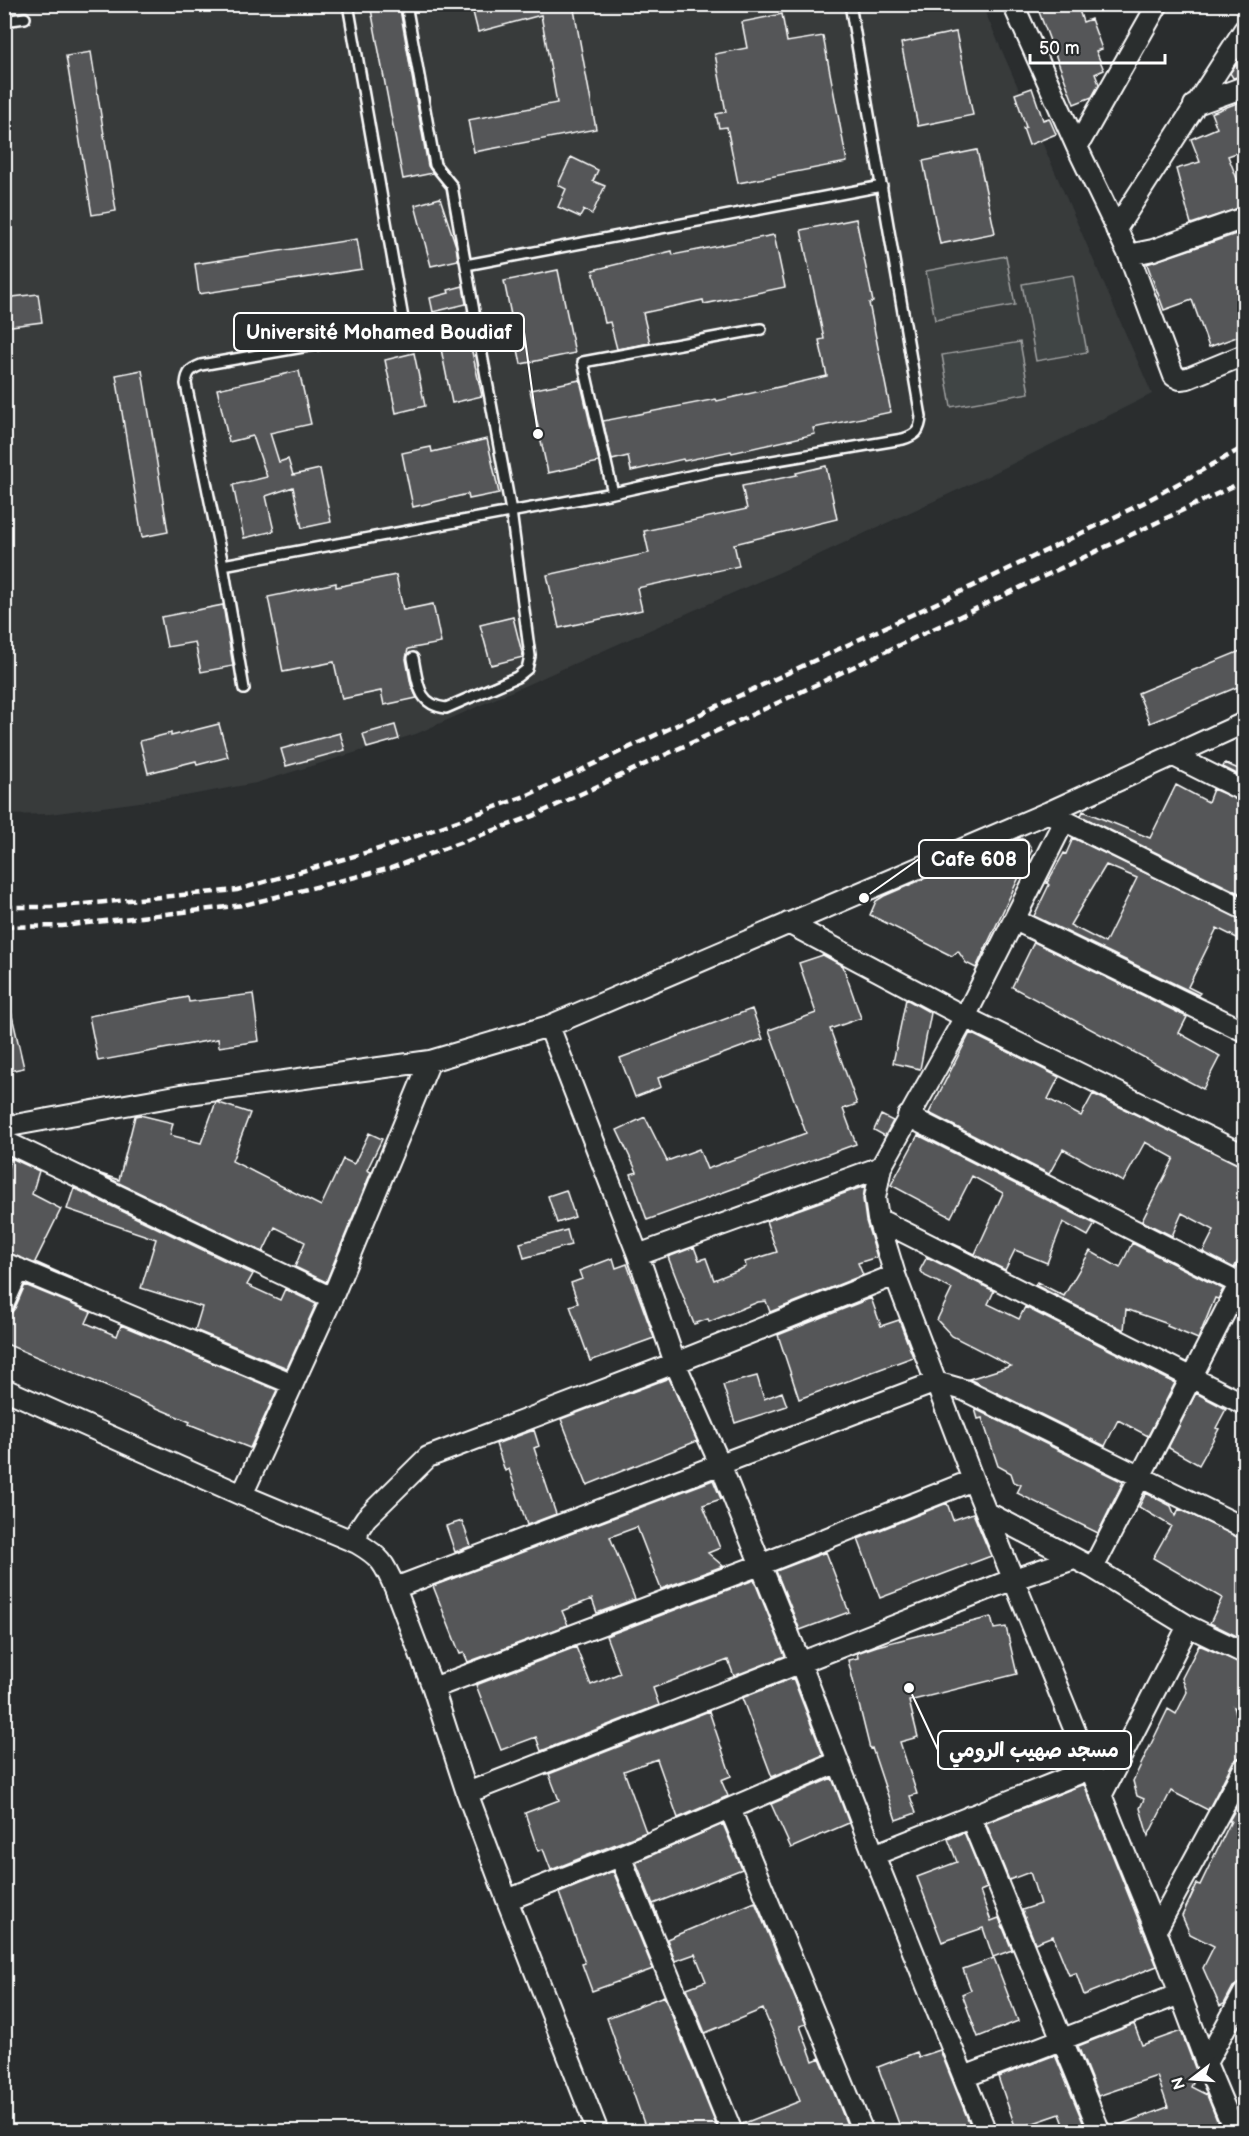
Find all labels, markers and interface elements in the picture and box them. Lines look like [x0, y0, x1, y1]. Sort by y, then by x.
scale bar [1030, 27, 1165, 65]
text: 50 m [1039, 38, 1080, 59]
callout: Université Mohamed Boudiaf [234, 313, 524, 351]
text: Université Mohamed Boudiaf [246, 321, 513, 345]
callout: Cafe 608 [919, 840, 1029, 878]
text: Cafe 608 [931, 848, 1017, 872]
callout: مسجد صهيب الرومي [938, 1731, 1131, 1769]
text: مسجد صهيب الرومي [949, 1739, 1119, 1768]
north arrow [1162, 2049, 1222, 2109]
text: N [1168, 2074, 1190, 2091]

